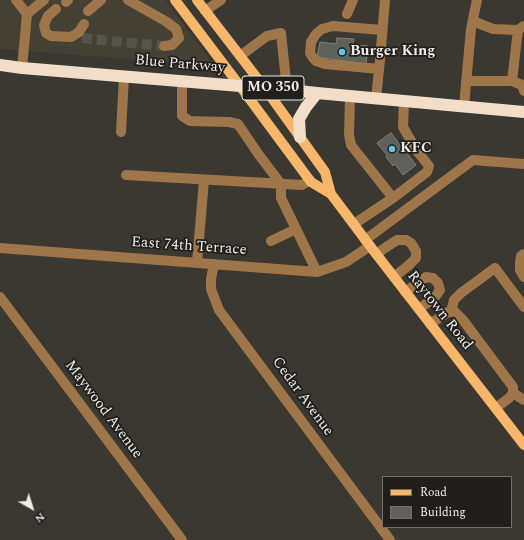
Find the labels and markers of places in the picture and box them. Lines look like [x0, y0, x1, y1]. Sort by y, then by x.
place label: Burger King [350, 43, 435, 61]
marker: Burger King [337, 47, 347, 57]
place label: KFC [400, 140, 432, 158]
marker: KFC [387, 144, 397, 154]

